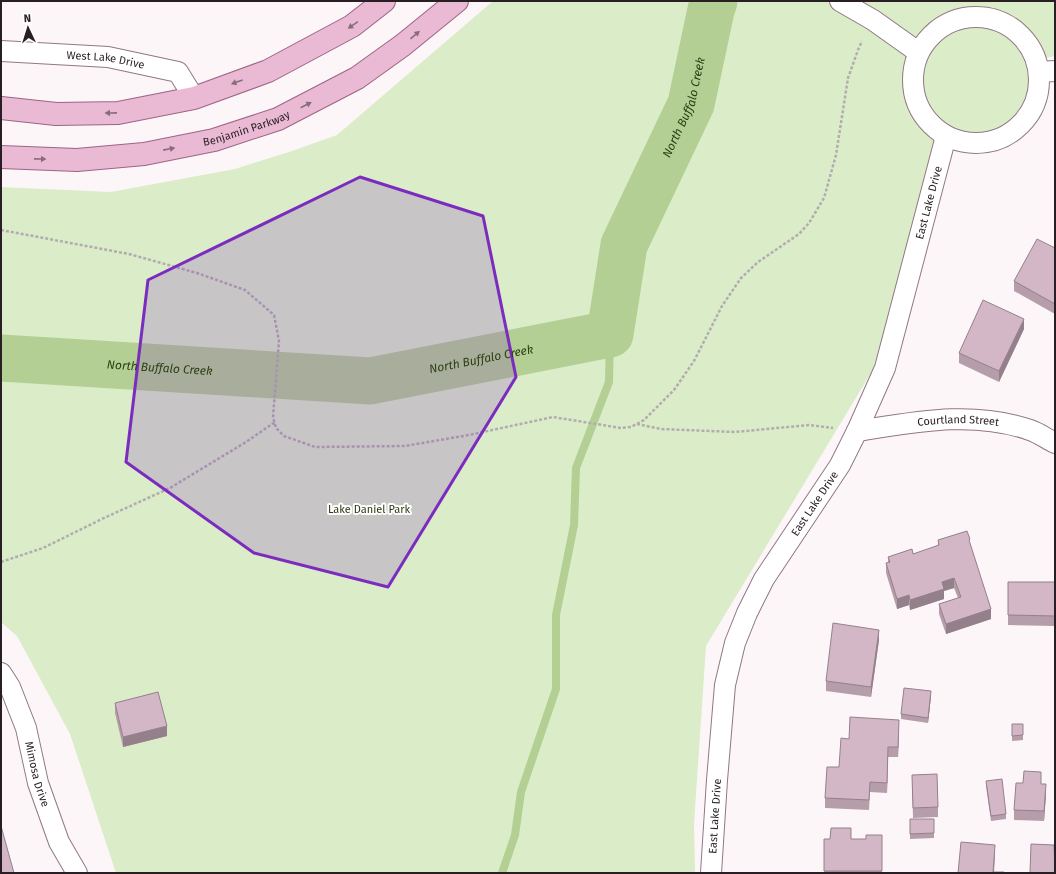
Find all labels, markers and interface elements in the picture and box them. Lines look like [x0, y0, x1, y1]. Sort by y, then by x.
north arrow [8, 8, 48, 48]
text: N [23, 12, 31, 25]
one-way arrow [348, 21, 358, 29]
one-way arrow [409, 31, 420, 40]
street label: West Lake Drive [66, 49, 146, 72]
water label: North Buffalo Creek [660, 56, 708, 160]
one-way arrow [230, 80, 242, 86]
one-way arrow [300, 102, 311, 108]
street label: Benjamin Parkway [202, 108, 293, 149]
one-way arrow [104, 110, 117, 116]
one-way arrow [163, 145, 175, 151]
one-way arrow [34, 156, 47, 162]
street label: East Lake Drive [913, 165, 945, 241]
water label: North Buffalo Creek [428, 342, 535, 376]
water label: North Buffalo Creek [106, 358, 213, 378]
street label: Courtland Street [917, 413, 1000, 429]
street label: East Lake Drive [789, 469, 841, 539]
park label: Lake Daniel Park [328, 503, 410, 516]
street label: Mimosa Drive [22, 740, 52, 809]
street label: East Lake Drive [706, 778, 724, 854]

